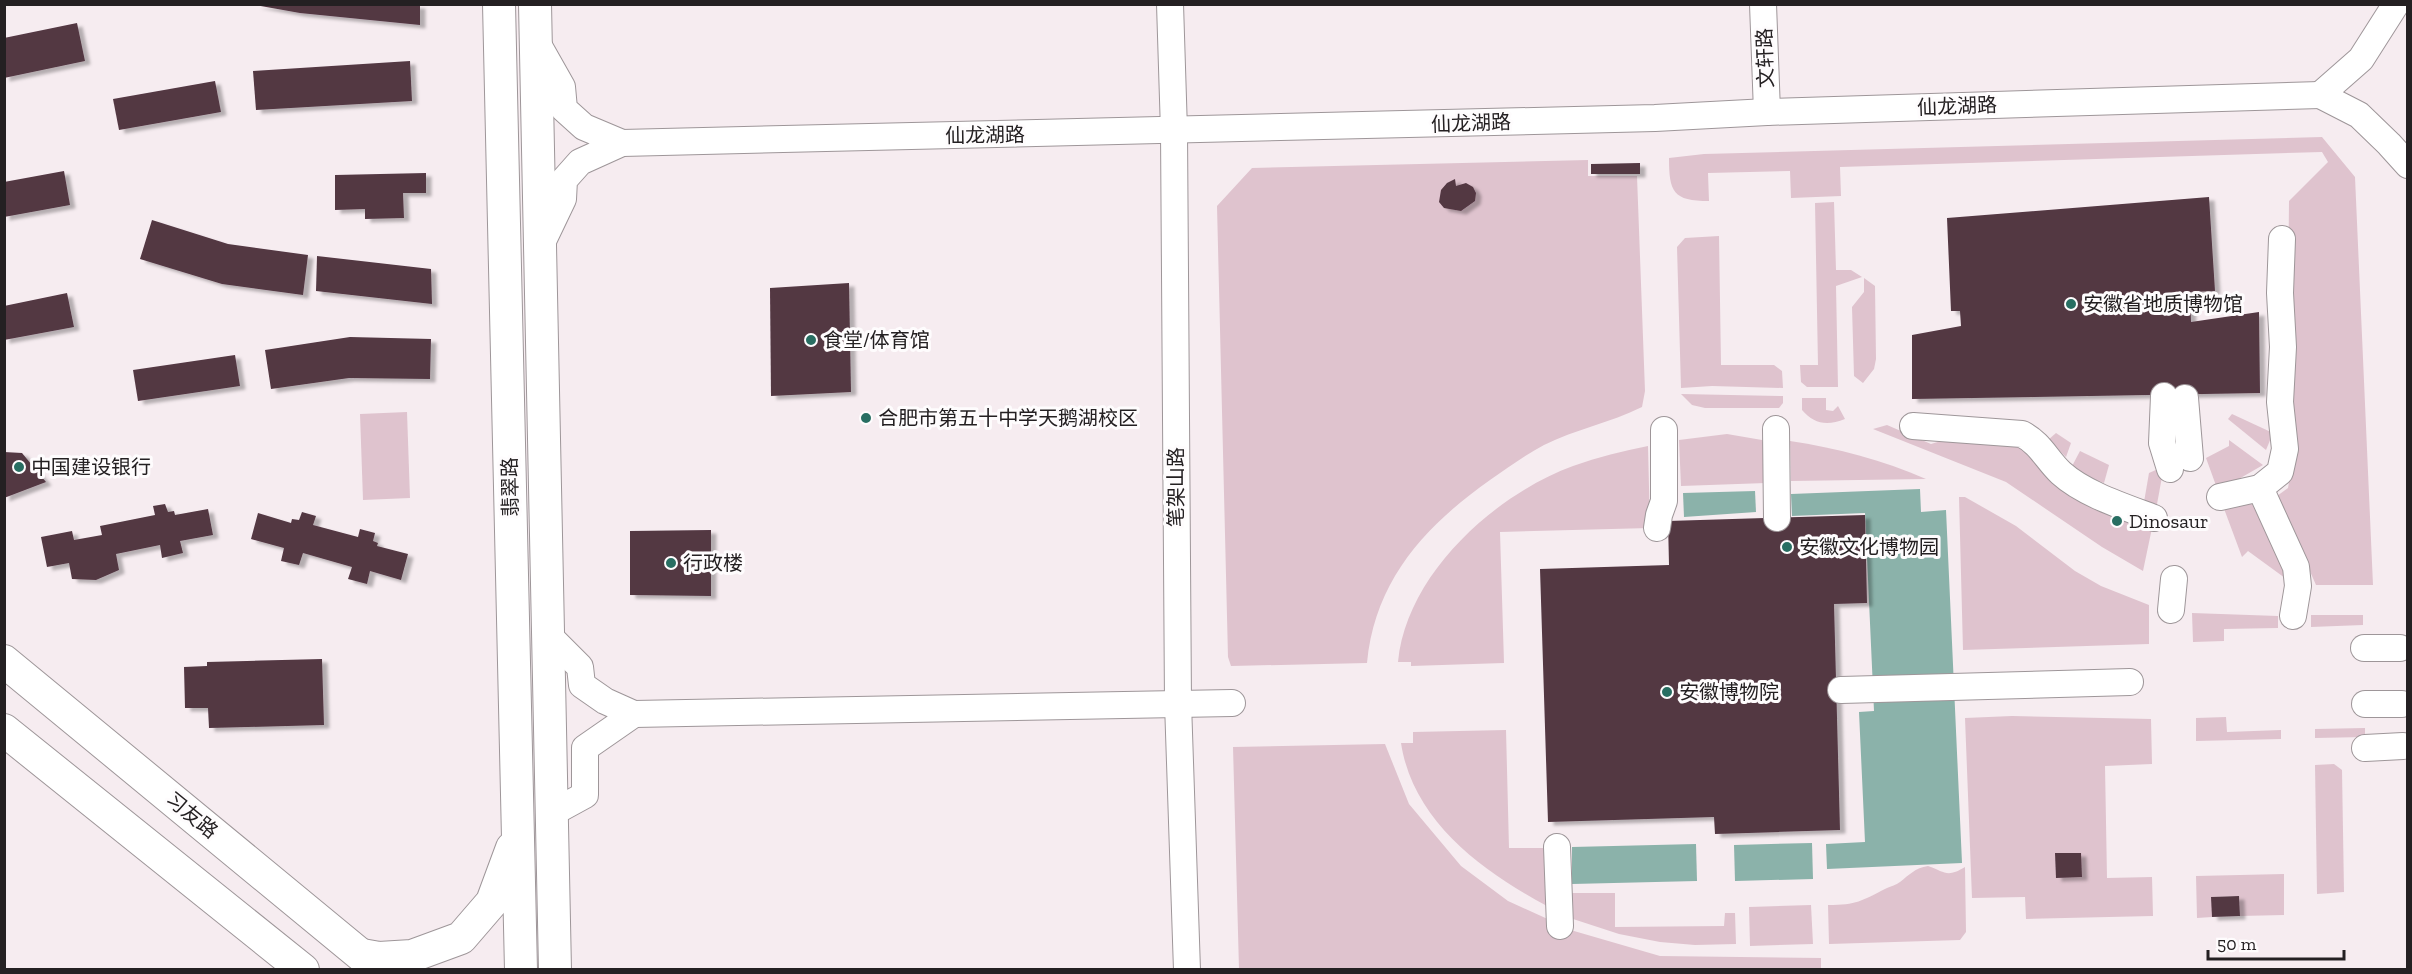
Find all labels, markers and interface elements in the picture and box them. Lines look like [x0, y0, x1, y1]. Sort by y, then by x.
street label: 文轩路 [1752, 28, 1778, 88]
street label: 仙龙湖路 [1917, 93, 1997, 119]
street label: 仙龙湖路 [1431, 110, 1511, 136]
street label: 仙龙湖路 [945, 122, 1025, 148]
place label: 安徽省地质博物馆 [2083, 292, 2243, 316]
marker: 安徽省地质博物馆 [2064, 297, 2078, 311]
place label: 食堂/体育馆 [823, 328, 930, 352]
marker: 食堂/体育馆 [804, 333, 818, 347]
place label: 合肥市第五十中学天鹅湖校区 [878, 406, 1138, 430]
marker: 合肥市第五十中学天鹅湖校区 [859, 411, 873, 425]
street label: 笔架山路 [1164, 447, 1188, 527]
place label: 中国建设银行 [31, 455, 151, 479]
street label: 翡翠路 [497, 457, 523, 517]
marker: 中国建设银行 [12, 460, 26, 474]
place label: Dinosaur [2129, 509, 2208, 533]
marker: Dinosaur [2110, 514, 2124, 528]
place label: 安徽文化博物园 [1799, 535, 1939, 559]
marker: 安徽文化博物园 [1780, 540, 1794, 554]
place label: 行政楼 [683, 551, 743, 575]
marker: 行政楼 [664, 556, 678, 570]
place label: 安徽博物院 [1679, 680, 1779, 704]
marker: 安徽博物院 [1660, 685, 1674, 699]
street label: 习友路 [161, 787, 223, 843]
scale bar [2208, 923, 2344, 961]
text: 50 m [2217, 933, 2257, 955]

